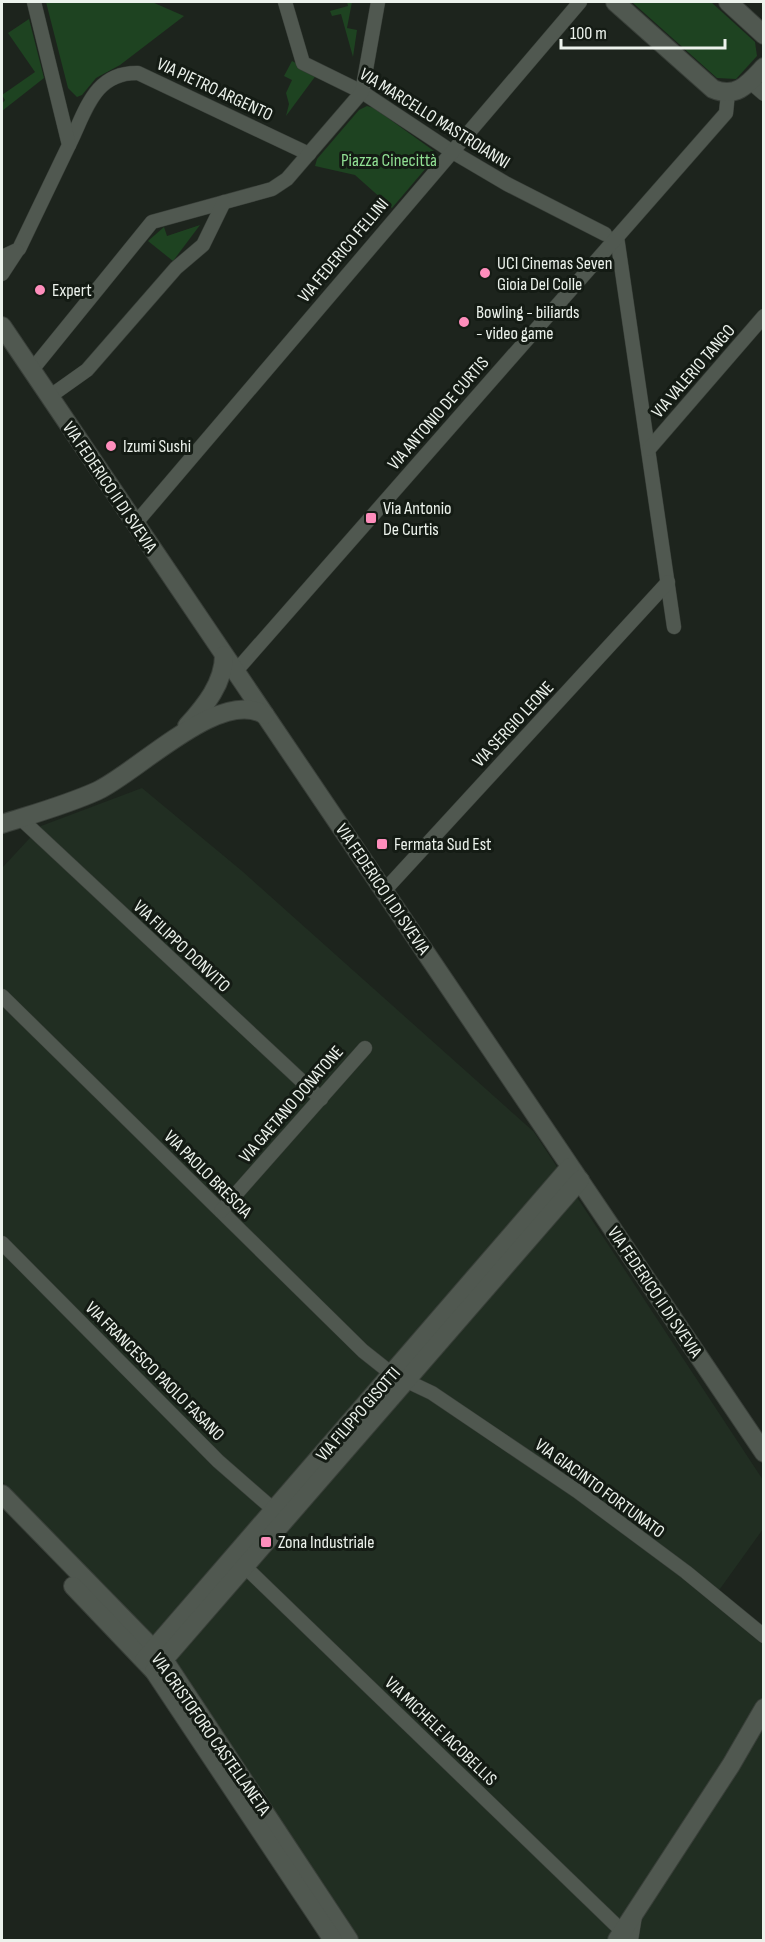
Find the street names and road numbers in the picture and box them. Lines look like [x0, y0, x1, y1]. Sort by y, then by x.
street label: VIA PIETRO ARGENTO [153, 53, 276, 126]
street label: VIA MARCELLO MASTROIANNI [356, 64, 514, 173]
street label: VIA FEDERICO FELLINI [294, 194, 393, 307]
street label: VIA VALERIO TANGO [647, 320, 740, 422]
street label: VIA ANTONIO DE CURTIS [384, 352, 493, 474]
street label: VIA FEDERICO II DI SVEVIA [58, 418, 161, 557]
street label: VIA SERGIO LEONE [468, 677, 558, 771]
street label: VIA FEDERICO II DI SVEVIA [331, 820, 434, 959]
street label: VIA FILIPPO DONVITO [129, 896, 234, 997]
street label: VIA GAETANO DONATONE [235, 1042, 348, 1167]
street label: VIA PAOLO BRESCIA [159, 1126, 256, 1223]
street label: VIA FEDERICO II DI SVEVIA [603, 1223, 706, 1362]
street label: VIA FRANCESCO PAOLO FASANO [81, 1297, 229, 1445]
street label: VIA FILIPPO GISOTTI [312, 1363, 405, 1466]
street label: VIA GIACINTO FORTUNATO [531, 1434, 669, 1542]
street label: VIA CRISTOFORO CASTELLANETA [147, 1649, 275, 1820]
street label: VIA MICHELE IACOBELLIS [380, 1673, 501, 1790]

